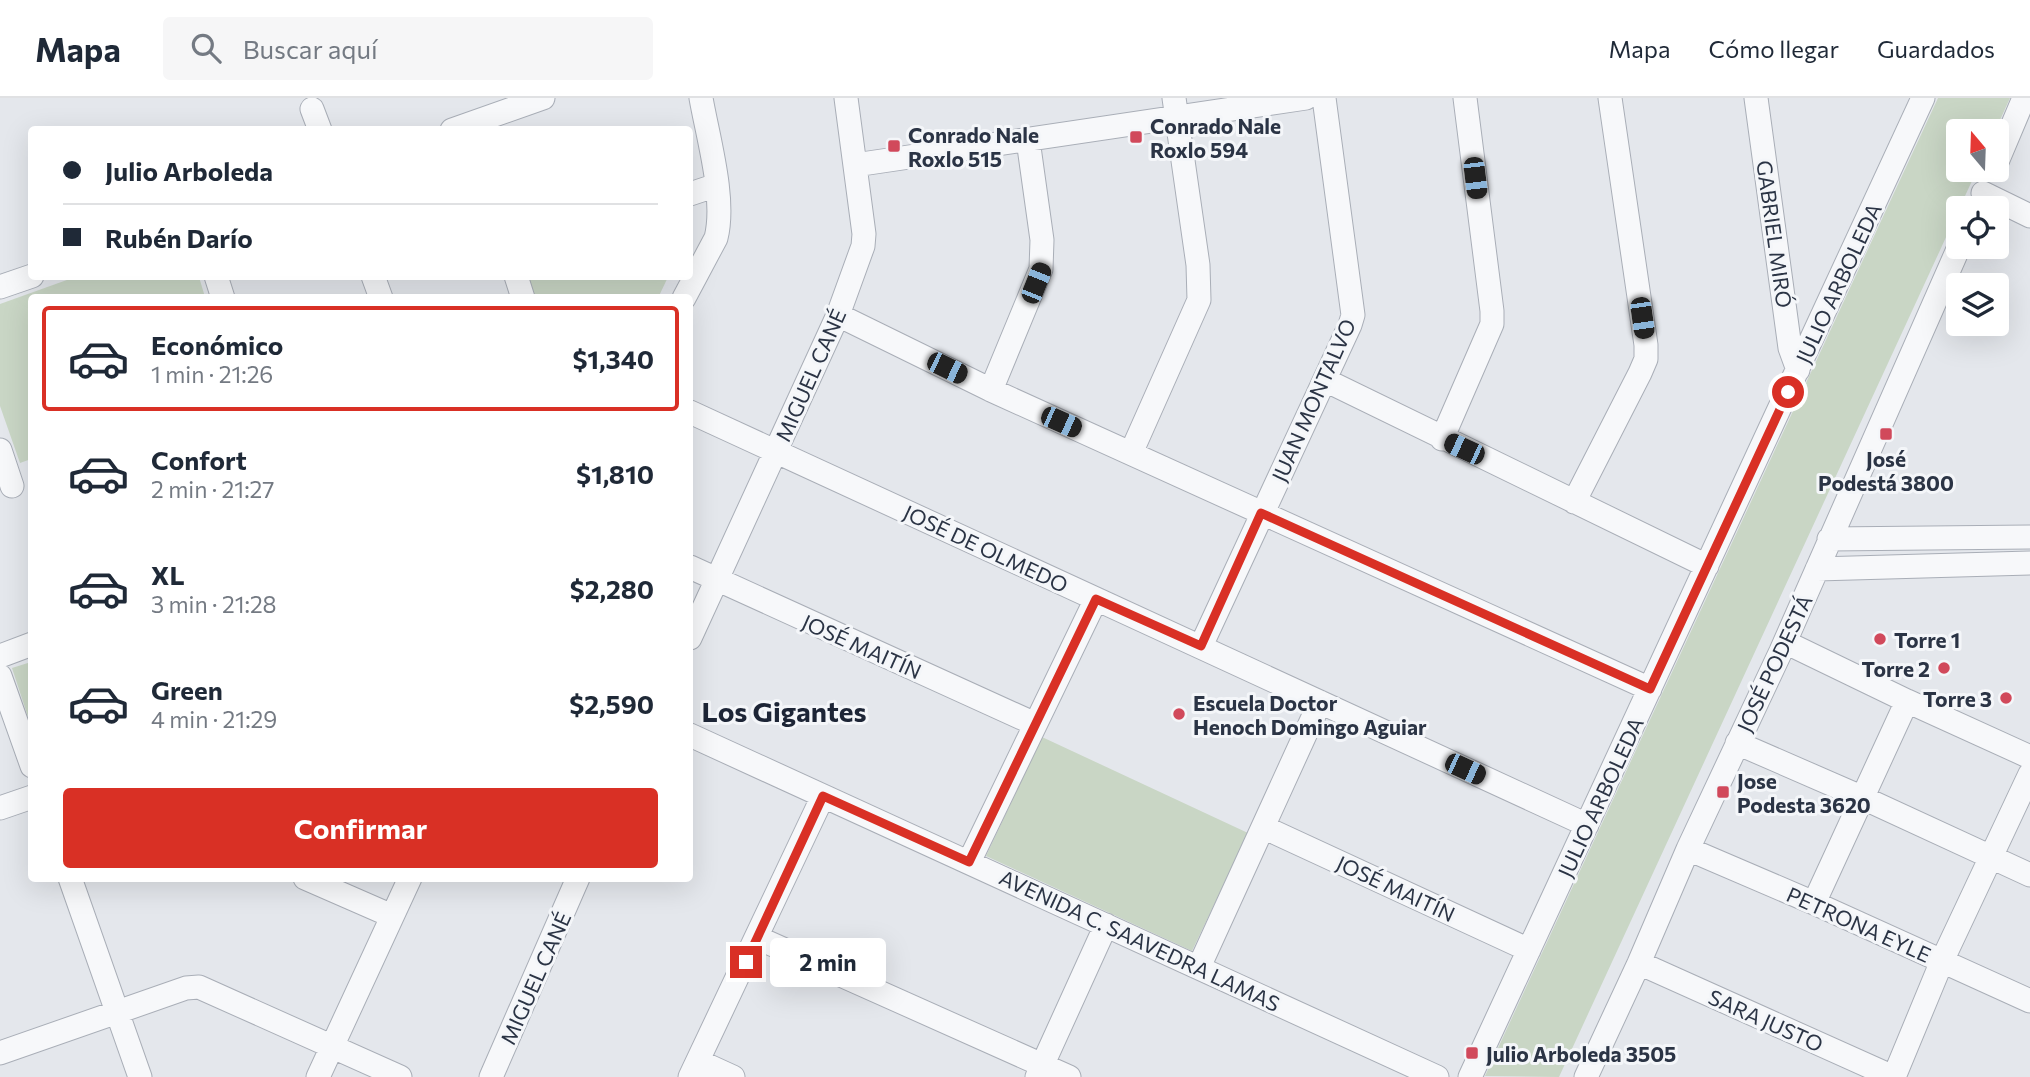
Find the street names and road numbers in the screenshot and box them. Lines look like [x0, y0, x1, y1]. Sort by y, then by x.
street label: GABRIEL MIRÓ [1752, 159, 1798, 309]
street label: JULIO ARBOLEDA [1790, 199, 1886, 367]
street label: MIGUEL CANÉ [770, 305, 850, 445]
street label: JUAN MONTALVO [1266, 315, 1360, 485]
street label: JOSÉ DE OLMEDO [900, 499, 1072, 597]
street label: JOSÉ PODESTÁ [1731, 590, 1817, 736]
street label: JOSÉ MAITÍN [799, 609, 925, 683]
street label: JULIO ARBOLEDA [1552, 713, 1648, 881]
street label: JOSÉ MAITÍN [1333, 850, 1459, 926]
street label: AVENIDA C. SAAVEDRA LAMAS [996, 864, 1284, 1016]
street label: PETRONA EYLE [1783, 881, 1935, 967]
street label: MIGUEL CANÉ [495, 908, 575, 1048]
street label: SARA JUSTO [1705, 984, 1827, 1056]

